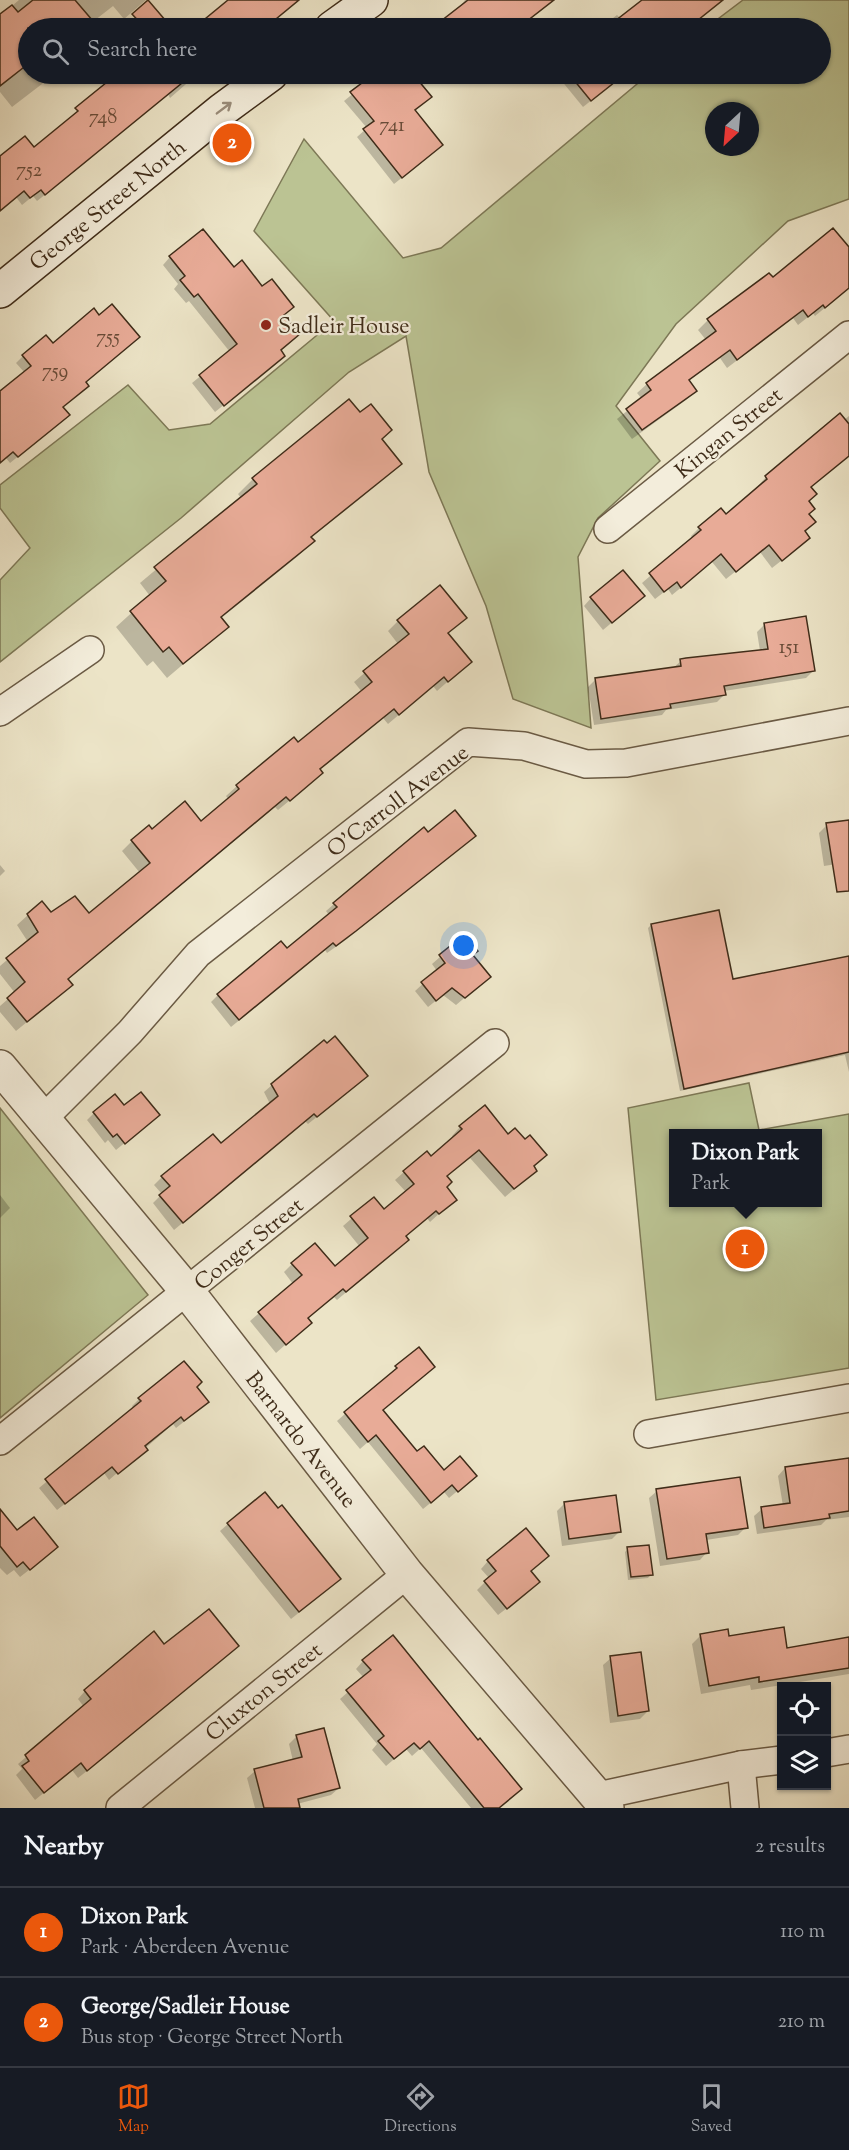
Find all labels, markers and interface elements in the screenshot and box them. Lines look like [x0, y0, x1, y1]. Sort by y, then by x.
search box [18, 18, 831, 84]
icon: search [39, 35, 72, 68]
text: Search here [87, 35, 197, 67]
one-way arrow [216, 102, 232, 115]
north arrow [705, 102, 759, 156]
house number: 748 [89, 104, 117, 133]
house number: 741 [379, 112, 405, 141]
pin: 2 [212, 120, 252, 166]
street label: George Street North [24, 133, 194, 280]
house number: 752 [16, 157, 42, 186]
place label: Sadleir House [278, 312, 410, 344]
marker: Sadleir House [259, 318, 273, 332]
house number: 755 [96, 324, 120, 353]
house number: 759 [42, 358, 68, 387]
street label: Kingan Street [669, 381, 791, 488]
house number: 151 [779, 634, 799, 663]
street label: O'Carroll Avenue [321, 738, 477, 867]
your location [449, 931, 478, 960]
popup [669, 1129, 822, 1207]
text: Dixon Park [692, 1138, 799, 1170]
text: Park [692, 1170, 730, 1199]
street label: Conger Street [188, 1191, 312, 1299]
pin: 1 [726, 1226, 764, 1272]
street label: Barnardo Avenue [236, 1366, 363, 1516]
street label: Cluxton Street [200, 1636, 331, 1751]
map controls [777, 1682, 831, 1790]
button: locate [777, 1682, 831, 1736]
button: layers [777, 1736, 831, 1790]
text: Nearby [24, 1829, 104, 1866]
text: 2 results [755, 1833, 825, 1862]
text: Dixon Park [81, 1902, 188, 1934]
text: 1 [40, 1918, 47, 1947]
text: 110 m [780, 1918, 825, 1947]
text: Park · Aberdeen Avenue [81, 1934, 289, 1963]
text: George/Sadleir House [81, 1992, 290, 2024]
text: 2 [39, 2008, 48, 2037]
text: 210 m [778, 2008, 825, 2037]
text: Bus stop · George Street North [81, 2024, 343, 2053]
tab: Map [117, 2080, 150, 2139]
tab: Directions [384, 2080, 457, 2139]
tab: Saved [691, 2080, 732, 2139]

